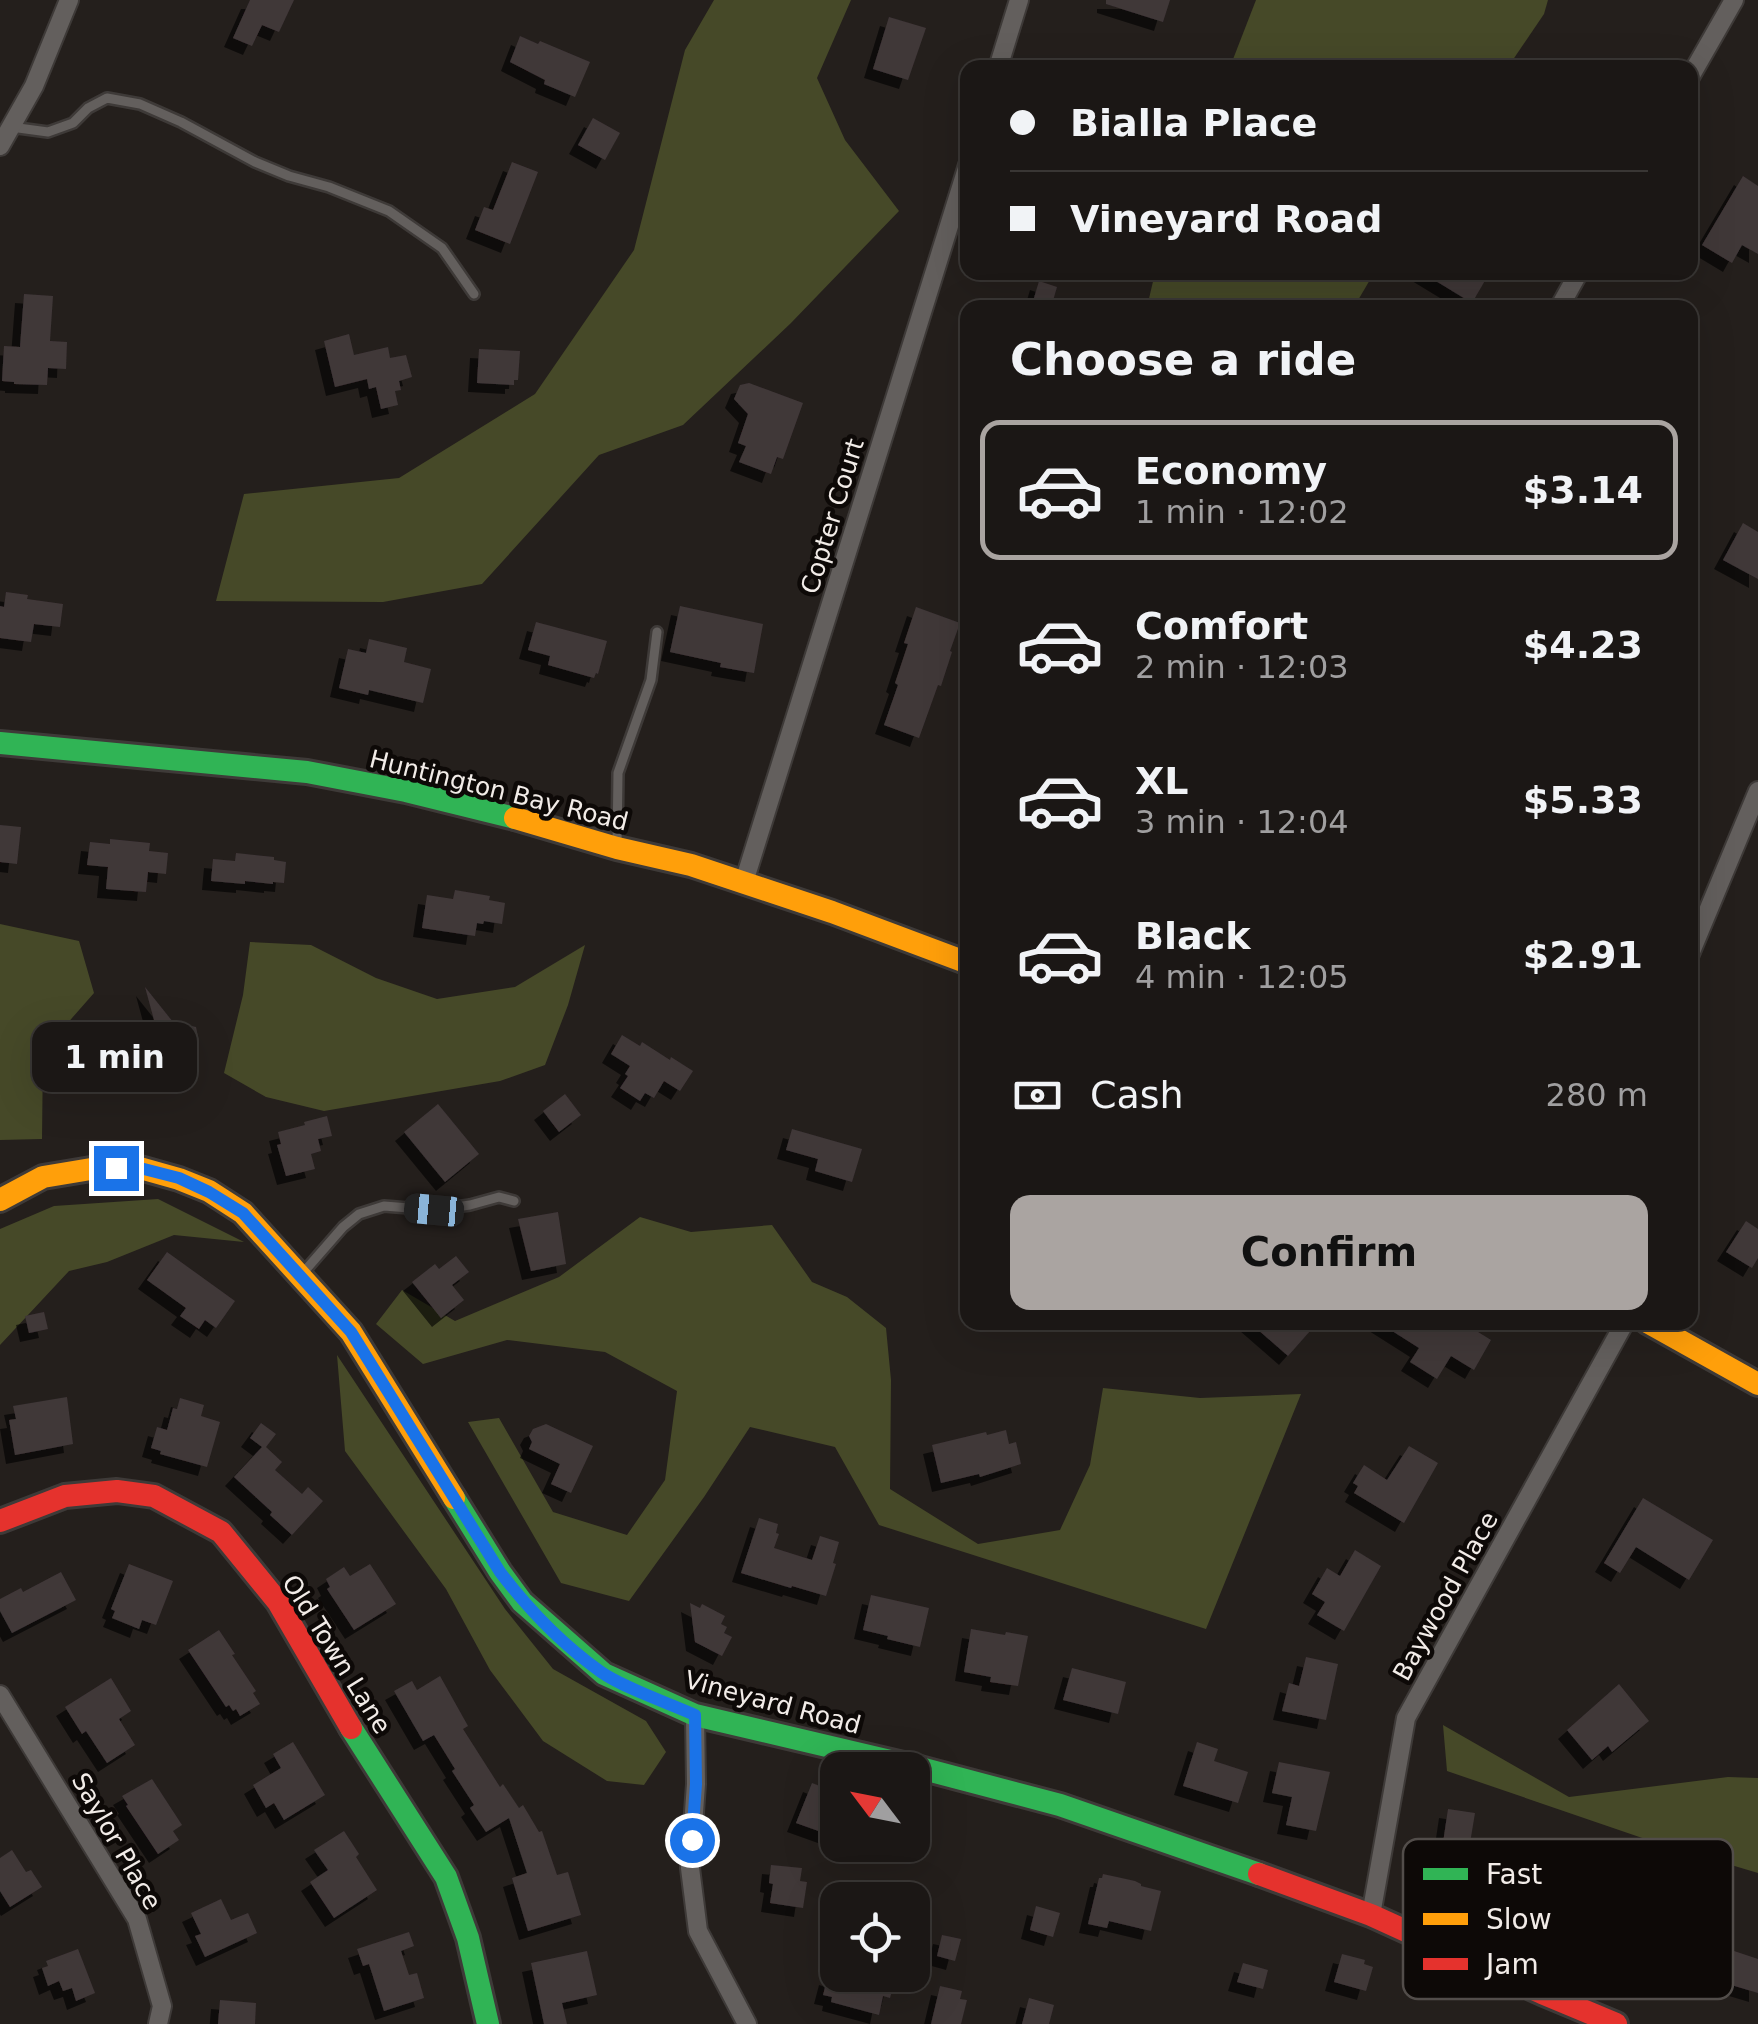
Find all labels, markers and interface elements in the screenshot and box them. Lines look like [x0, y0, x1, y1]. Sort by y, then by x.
text: Bialla Place [1070, 101, 1317, 145]
text: Vineyard Road [1070, 197, 1382, 241]
text: Choose a ride [1010, 333, 1356, 386]
street label: Copter Court [795, 435, 870, 597]
icon: car [1015, 445, 1105, 535]
text: Economy [1135, 449, 1327, 493]
text: $3.14 [1523, 468, 1643, 512]
text: 1 min · 12:02 [1135, 493, 1349, 531]
icon: car [1015, 600, 1105, 690]
text: Comfort [1135, 604, 1308, 648]
text: $4.23 [1523, 623, 1643, 667]
text: 2 min · 12:03 [1135, 648, 1349, 686]
street label: Huntington Bay Road [366, 744, 631, 837]
icon: car [1015, 755, 1105, 845]
text: XL [1135, 759, 1189, 803]
text: $5.33 [1523, 778, 1643, 822]
text: 3 min · 12:04 [1135, 803, 1349, 841]
icon: car [1015, 910, 1105, 1000]
text: Black [1135, 914, 1250, 958]
text: $2.91 [1523, 933, 1643, 977]
text: 4 min · 12:05 [1135, 958, 1349, 996]
callout: 1 min [34, 1023, 198, 1093]
text: 1 min [64, 1038, 165, 1076]
icon: cash [1010, 1068, 1065, 1123]
text: Cash [1090, 1073, 1184, 1117]
text: 280 m [1546, 1076, 1648, 1114]
route end [94, 1146, 139, 1191]
car [403, 1192, 465, 1228]
button: Confirm [1010, 1195, 1648, 1310]
street label: Baywood Place [1387, 1507, 1504, 1686]
street label: Old Town Lane [276, 1570, 397, 1739]
street label: Vineyard Road [682, 1665, 864, 1740]
north arrow [820, 1752, 930, 1862]
map controls [820, 1752, 930, 1992]
street label: Saylor Place [66, 1768, 167, 1915]
route start [670, 1818, 715, 1863]
legend [1403, 1839, 1733, 1999]
text: Fast [1486, 1858, 1542, 1891]
button: locate [820, 1882, 930, 1992]
text: Slow [1486, 1903, 1552, 1936]
text: Jam [1484, 1948, 1539, 1981]

